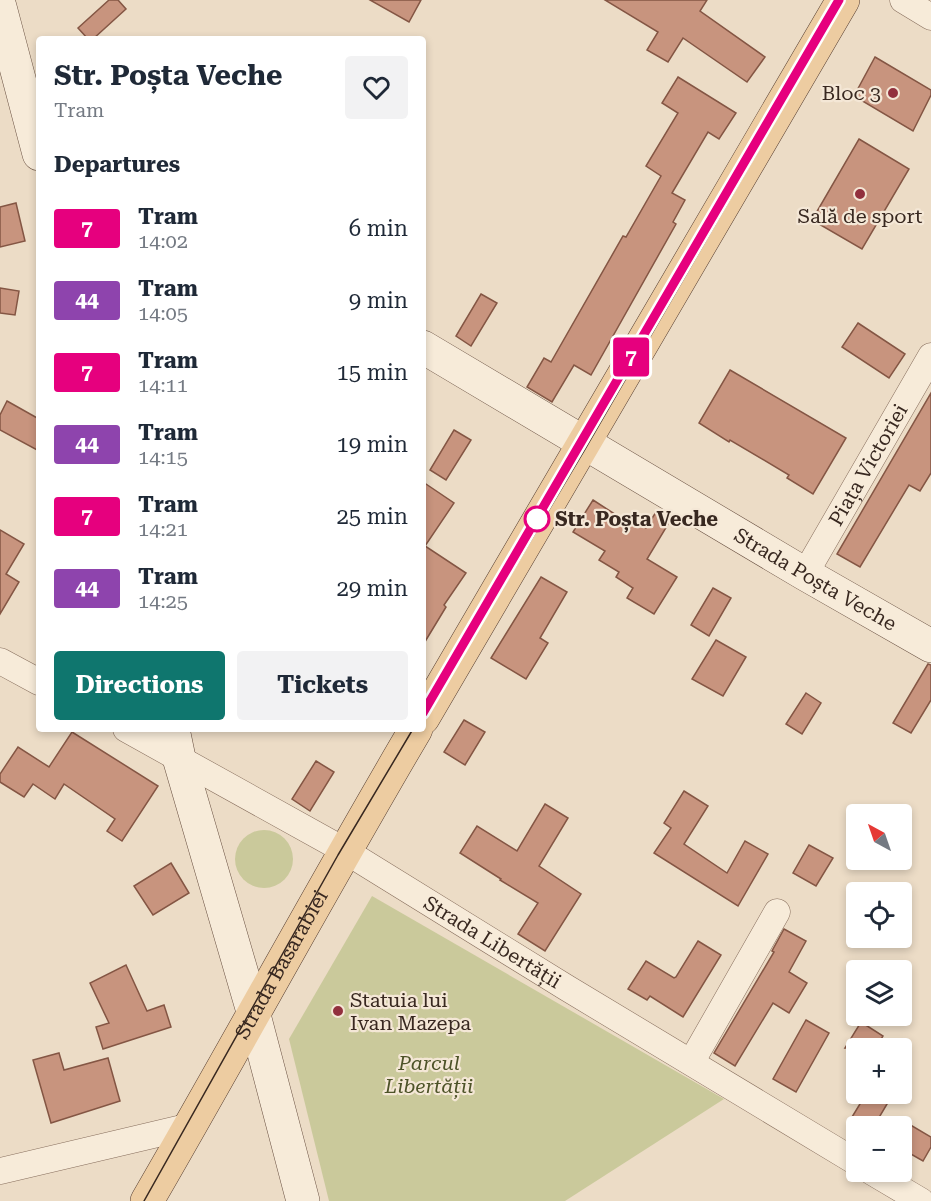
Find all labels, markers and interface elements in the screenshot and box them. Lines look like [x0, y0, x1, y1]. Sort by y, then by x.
button: heart [345, 56, 408, 119]
text: Str. Poșta Veche [54, 59, 282, 92]
place label: Bloc 3 [822, 81, 881, 105]
marker: Bloc 3 [886, 86, 900, 100]
text: Tram [54, 98, 104, 122]
text: Departures [54, 152, 180, 177]
marker: Sală de sport [853, 187, 867, 201]
text: Tram [138, 204, 198, 229]
place label: Sală de sport [797, 204, 923, 228]
text: 7 [81, 216, 93, 240]
text: 6 min [349, 216, 408, 241]
text: 14:02 [138, 229, 188, 253]
text: Tram [138, 276, 198, 301]
text: 44 [75, 288, 99, 312]
text: 9 min [349, 288, 408, 313]
text: 14:05 [138, 301, 188, 325]
line badge: 7 [612, 338, 650, 376]
text: 7 [625, 345, 637, 369]
text: Tram [138, 348, 198, 373]
text: 7 [81, 360, 93, 384]
text: 15 min [337, 360, 408, 385]
text: 14:11 [138, 373, 188, 397]
street label: Piața Victoriei [823, 400, 913, 530]
text: Tram [138, 420, 198, 445]
text: 44 [75, 432, 99, 456]
text: 19 min [337, 432, 408, 457]
text: 14:15 [138, 445, 188, 469]
text: Tram [138, 492, 198, 517]
text: 7 [81, 504, 93, 528]
text: 25 min [337, 504, 408, 529]
marker: Str. Poșta Veche [524, 506, 550, 532]
place label: Str. Poșta Veche [555, 507, 718, 533]
text: 14:21 [138, 517, 188, 541]
street label: Strada Poșta Veche [730, 523, 901, 636]
text: Tram [138, 564, 198, 589]
text: 44 [75, 576, 99, 600]
text: 29 min [337, 576, 408, 601]
text: 14:25 [138, 589, 188, 613]
button: Directions [54, 651, 225, 720]
button: Tickets [237, 651, 408, 720]
north arrow [846, 804, 912, 870]
map controls [846, 804, 912, 1182]
button: locate [846, 882, 912, 948]
street label: Strada Basarabiei [230, 886, 333, 1043]
street label: Strada Libertății [419, 891, 566, 993]
button: layers [846, 960, 912, 1026]
place label: Statuia lui Ivan Mazepa [350, 988, 471, 1035]
marker: Statuia lui Ivan Mazepa [331, 1004, 345, 1018]
button: + [846, 1038, 912, 1104]
park label: Parcul Libertății [384, 1051, 473, 1100]
button: − [846, 1116, 912, 1182]

